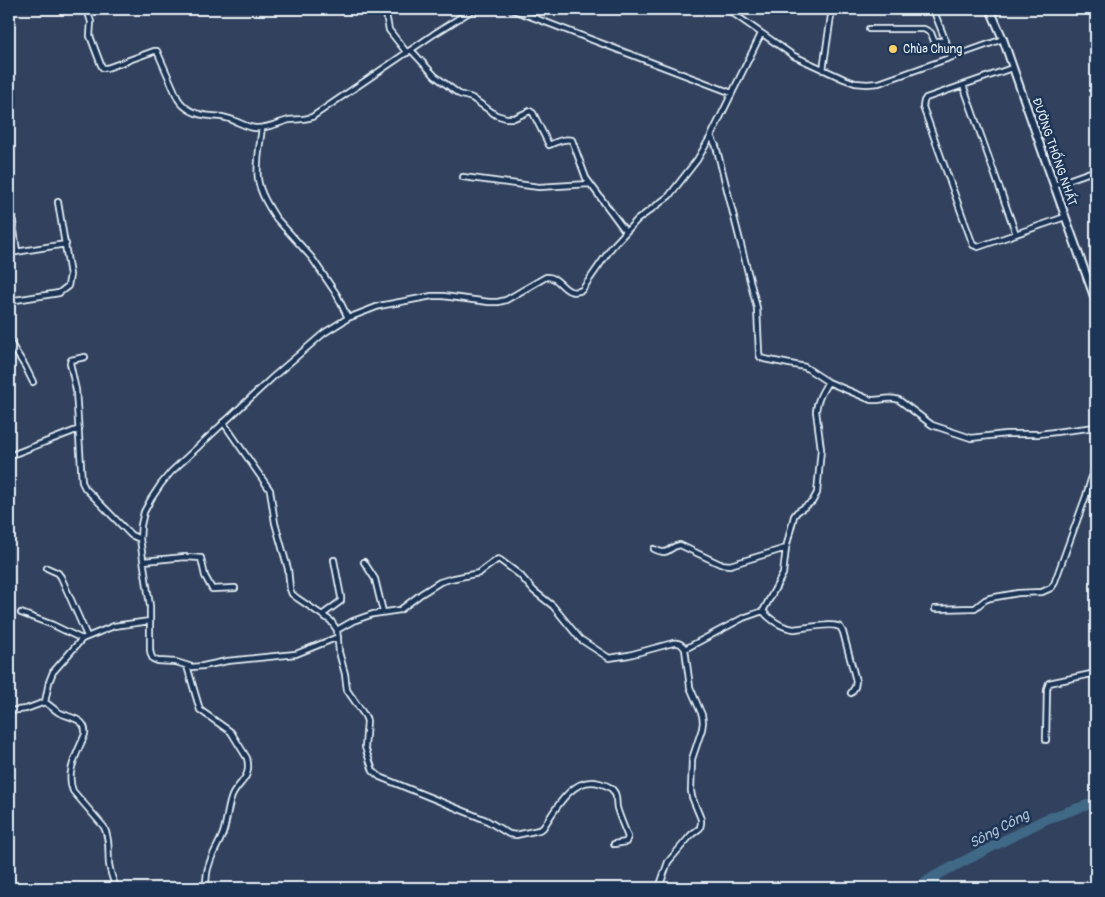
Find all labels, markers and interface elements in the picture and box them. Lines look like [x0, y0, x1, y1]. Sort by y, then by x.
place label: Chùa Chung [903, 42, 962, 57]
marker: Chùa Chung [887, 43, 899, 55]
street label: ĐƯỜNG THỐNG NHẤT [1028, 95, 1083, 209]
water label: Sông Công [966, 806, 1033, 852]

